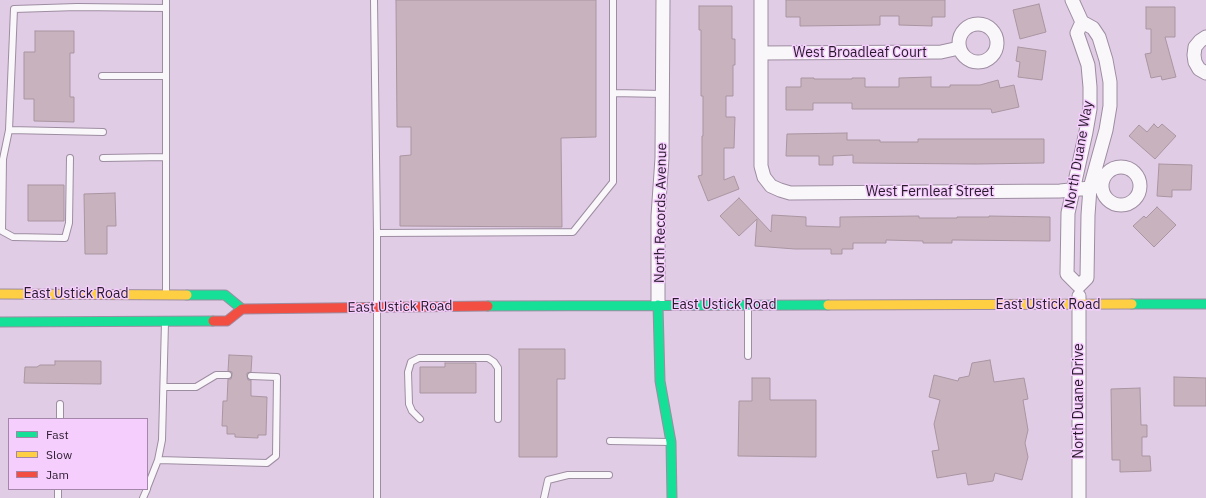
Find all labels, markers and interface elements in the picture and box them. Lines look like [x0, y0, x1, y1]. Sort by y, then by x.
street label: West Broadleaf Court [793, 45, 927, 61]
street label: North Duane Way [1061, 100, 1097, 210]
street label: North Records Avenue [651, 143, 671, 283]
street label: West Fernleaf Street [866, 184, 994, 200]
street label: East Ustick Road [23, 286, 129, 302]
street label: East Ustick Road [671, 297, 777, 313]
street label: East Ustick Road [995, 297, 1101, 313]
street label: East Ustick Road [347, 298, 453, 316]
street label: North Duane Drive [1071, 343, 1087, 459]
legend [8, 418, 148, 490]
text: Fast [46, 427, 69, 442]
text: Slow [46, 447, 72, 462]
text: Jam [46, 467, 69, 482]

